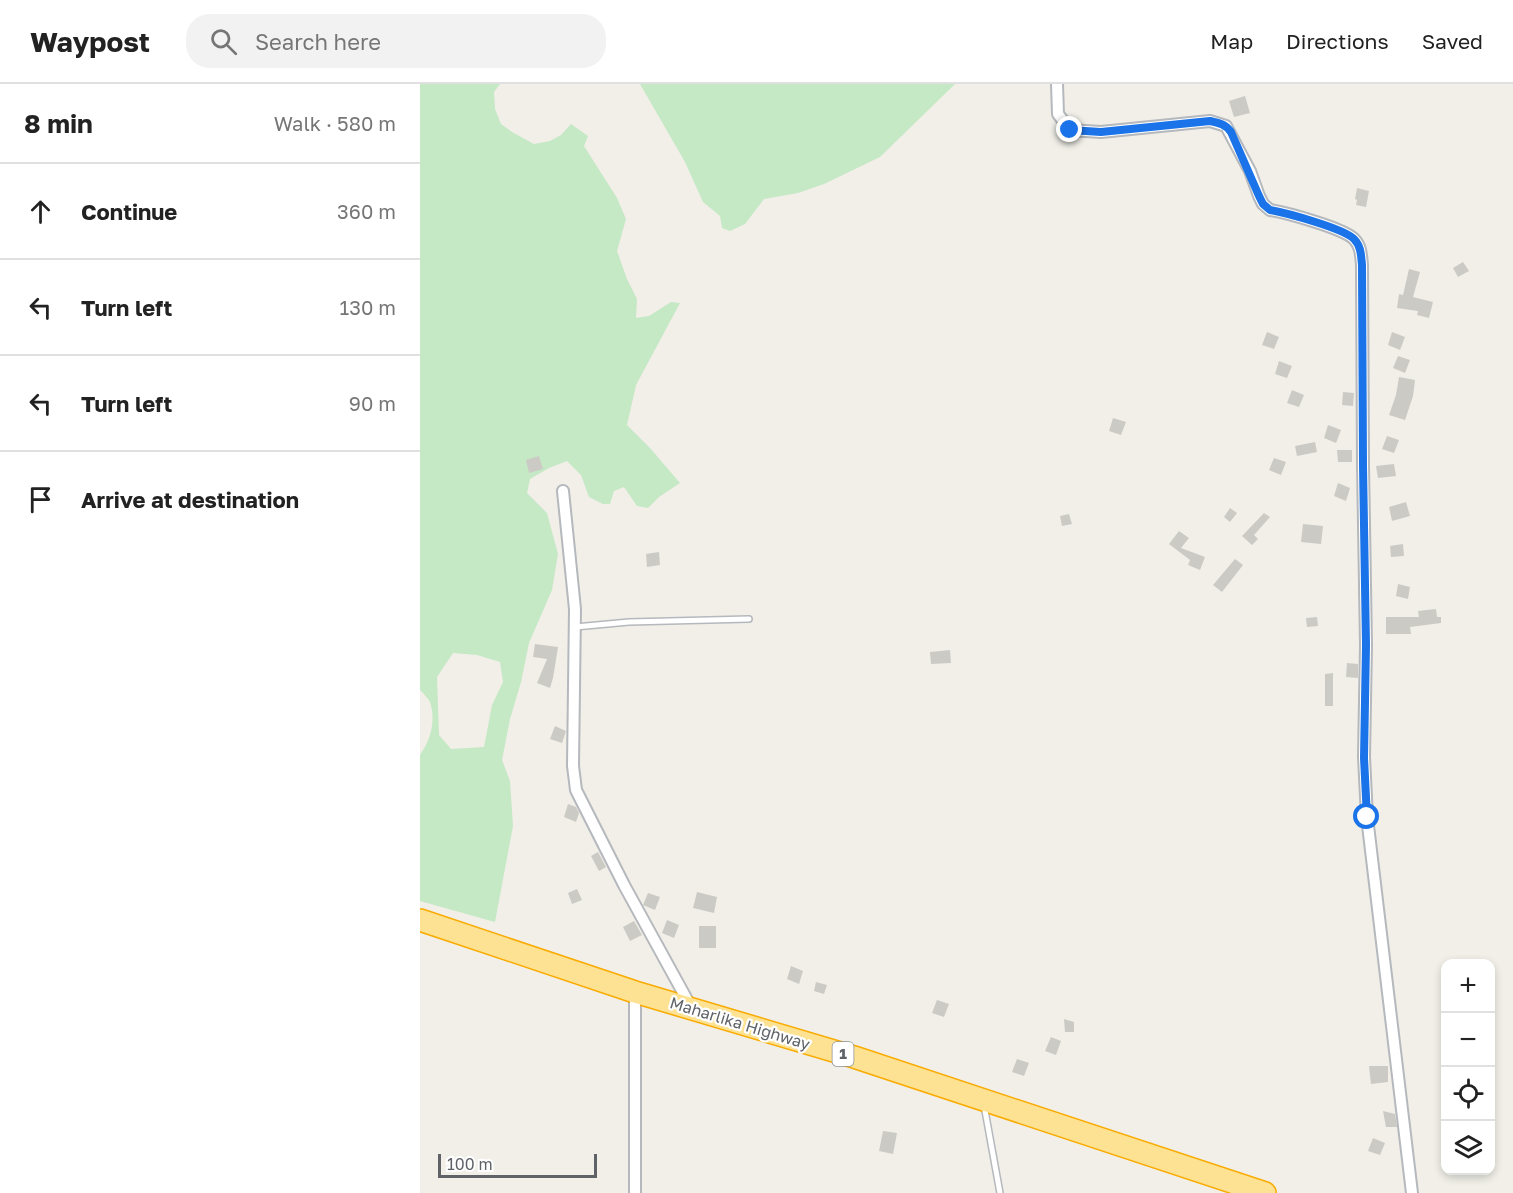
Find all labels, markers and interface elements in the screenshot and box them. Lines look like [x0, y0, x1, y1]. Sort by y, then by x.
search box [186, 14, 606, 68]
text: Waypost [30, 25, 150, 58]
icon: search [207, 25, 240, 58]
text: Search here [255, 28, 381, 55]
text: Map [1210, 28, 1253, 54]
text: Directions [1286, 28, 1389, 54]
text: Saved [1422, 28, 1483, 54]
text: 8 min [24, 108, 93, 139]
text: Walk · 580 m [274, 111, 396, 135]
route end [1056, 116, 1082, 142]
icon: ahead [24, 195, 57, 228]
text: Continue [81, 198, 177, 225]
text: 360 m [337, 199, 396, 223]
icon: left [24, 291, 57, 324]
text: Turn left [81, 294, 172, 321]
text: 130 m [340, 295, 396, 319]
icon: left [24, 387, 57, 420]
text: Turn left [81, 390, 172, 417]
text: 90 m [349, 391, 396, 415]
icon: arrive [24, 483, 57, 516]
text: Arrive at destination [81, 486, 299, 513]
route start [1353, 803, 1379, 829]
map controls [1441, 959, 1495, 1175]
button: + [1441, 959, 1495, 1013]
street label: Maharlika Highway [667, 992, 813, 1054]
button: − [1441, 1013, 1495, 1067]
road number: 1 [832, 1042, 854, 1066]
button: locate [1441, 1067, 1495, 1121]
button: layers [1441, 1121, 1495, 1175]
scale bar [438, 1151, 597, 1178]
text: 100 m [447, 1154, 493, 1174]

